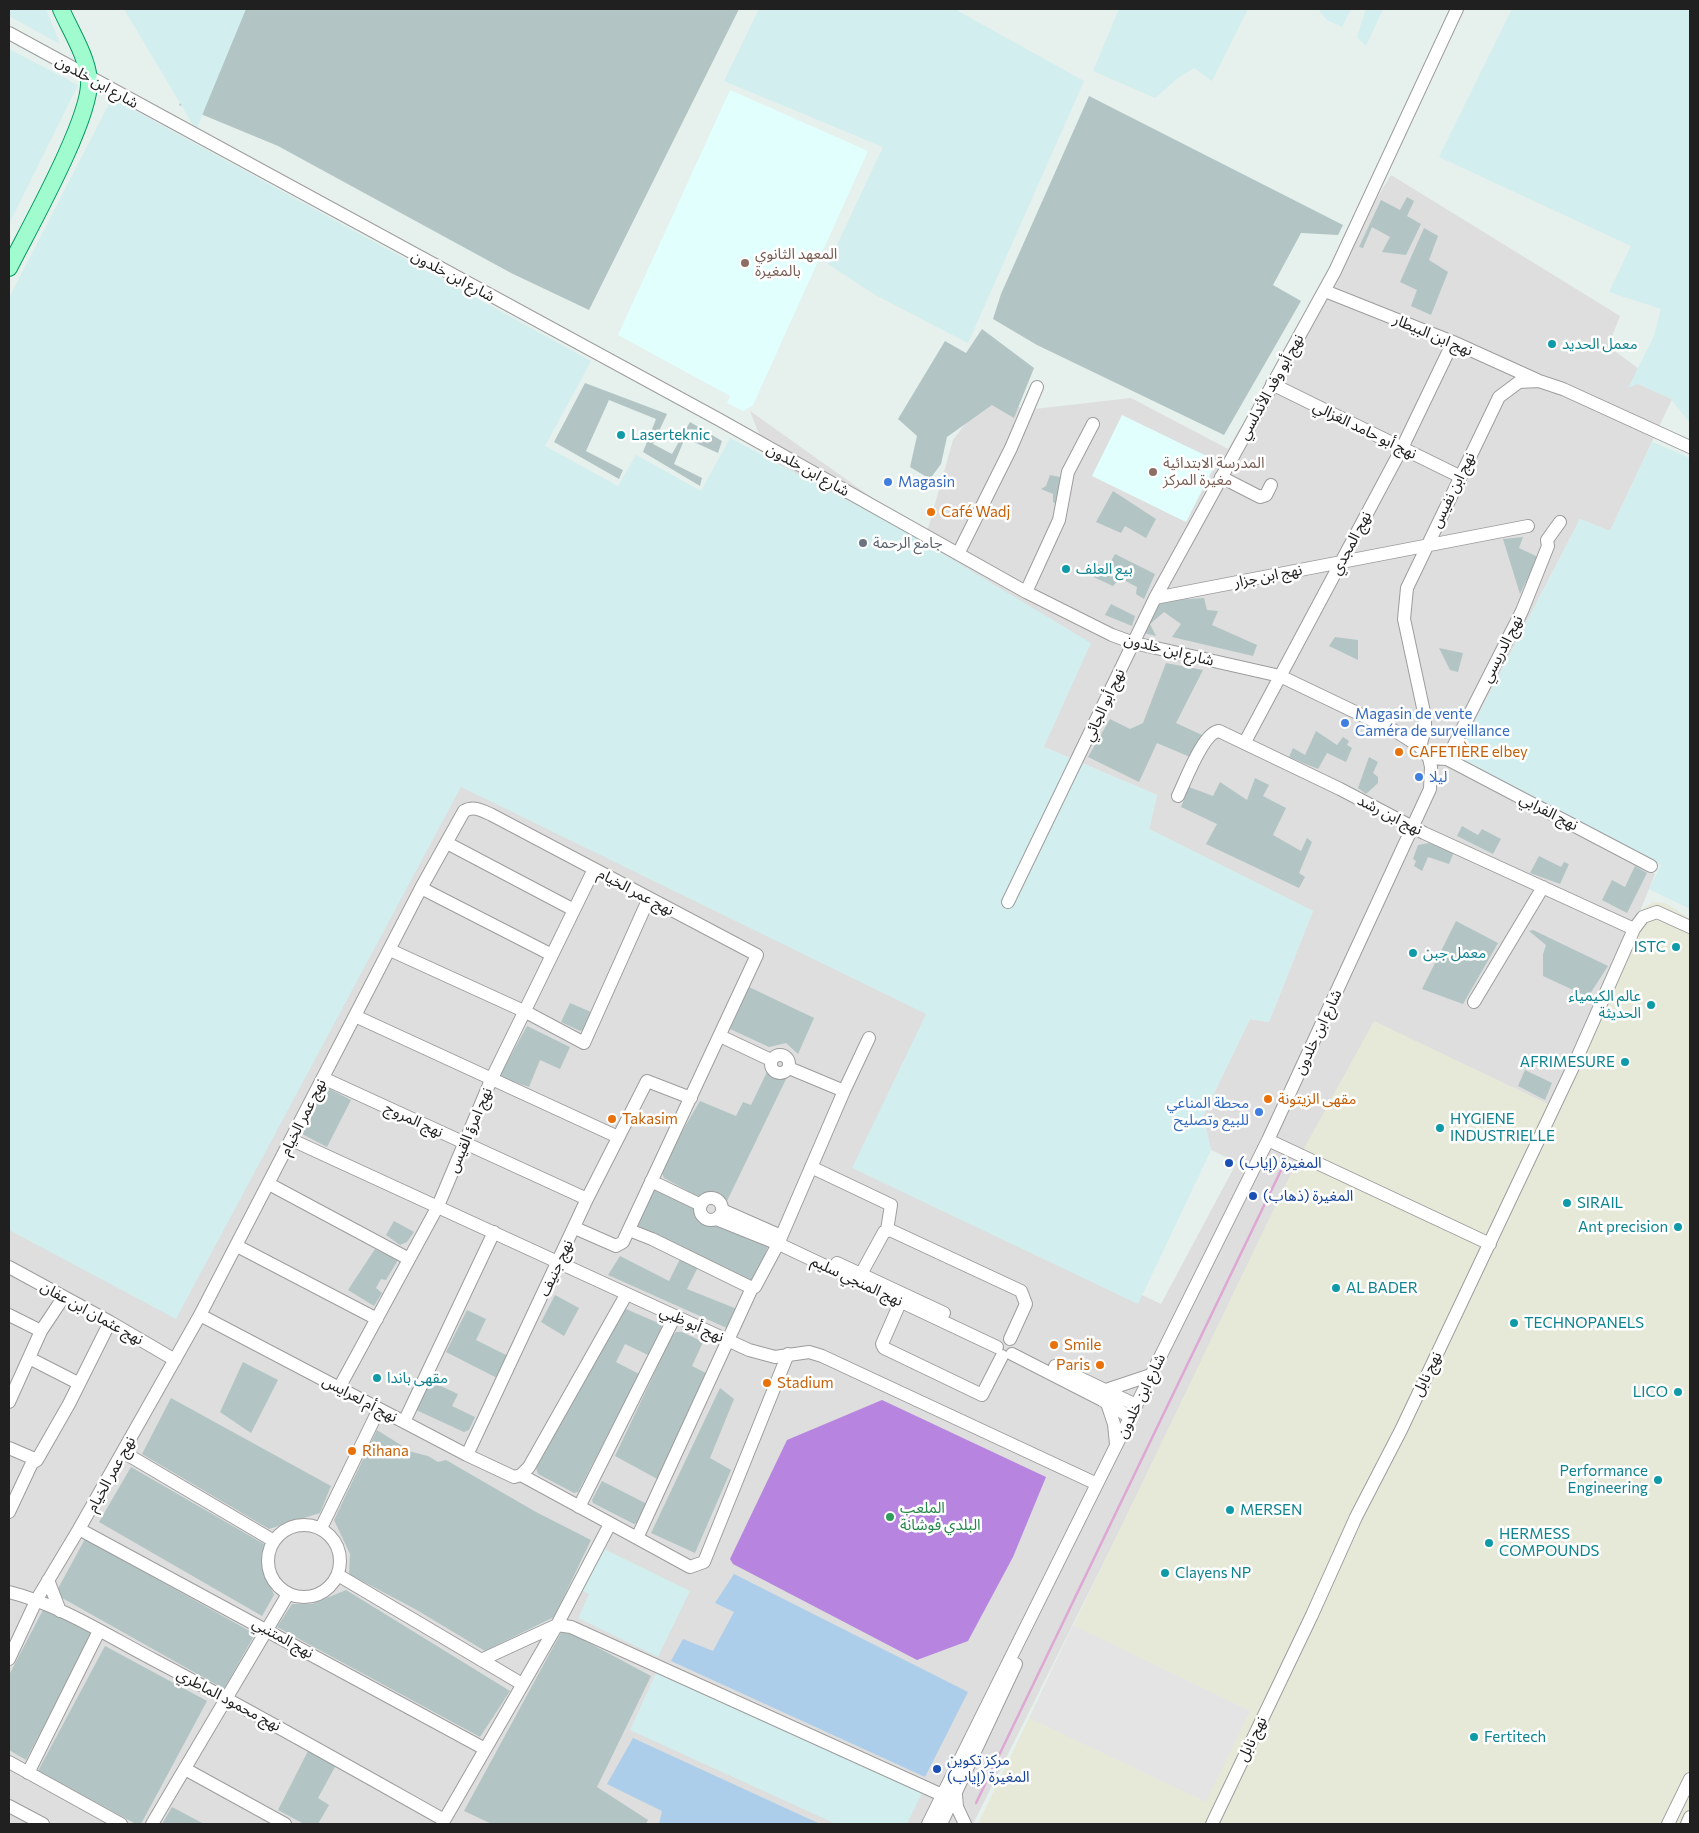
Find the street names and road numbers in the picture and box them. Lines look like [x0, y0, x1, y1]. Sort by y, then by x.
street label: شارع ابن خلدون [52, 52, 142, 112]
street label: شارع ابن خلدون [408, 246, 498, 306]
street label: نهج ابن البيطار [1391, 310, 1475, 360]
street label: نهج أبو وفد الأندلسي [1235, 331, 1307, 443]
street label: نهج أبو حامد الغزالي [1310, 397, 1420, 463]
street label: شارع ابن خلدون [763, 440, 853, 500]
street label: نهج ابن نفيس [1427, 449, 1479, 531]
street label: نهج المجدي [1327, 508, 1375, 578]
street label: نهج ابن جزار [1232, 561, 1304, 591]
street label: نهج الدريسي [1477, 612, 1527, 686]
street label: شارع ابن خلدون [1122, 630, 1216, 670]
street label: نهج أبو الجائي [1079, 666, 1129, 744]
street label: نهج الفرابي [1517, 790, 1581, 834]
street label: نهج ابن رشد [1355, 791, 1425, 839]
street label: نهج عمر الخيام [595, 864, 677, 920]
street label: شارع ابن خلدون [1290, 987, 1346, 1077]
street label: نهج عمر الخيام [276, 1076, 330, 1158]
street label: نهج امرؤ القيس [444, 1085, 496, 1175]
street label: نهج المروج [382, 1099, 446, 1141]
street label: نهج جنيف [535, 1237, 577, 1299]
street label: نهج المنجي سليم [808, 1252, 906, 1310]
street label: نهج عثمان ابن عفان [38, 1277, 146, 1349]
street label: نهج أبو ظبي [657, 1302, 727, 1346]
street label: نهج نابل [1408, 1349, 1446, 1399]
street label: شارع ابن خلدون [1113, 1351, 1169, 1441]
street label: نهج أم لعرايس [319, 1372, 401, 1426]
street label: نهج عمر الخيام [83, 1433, 139, 1515]
street label: نهج المتنبي [249, 1614, 317, 1662]
street label: نهج محمود الماطري [174, 1665, 284, 1735]
street label: نهج نابل [1233, 1714, 1271, 1764]

